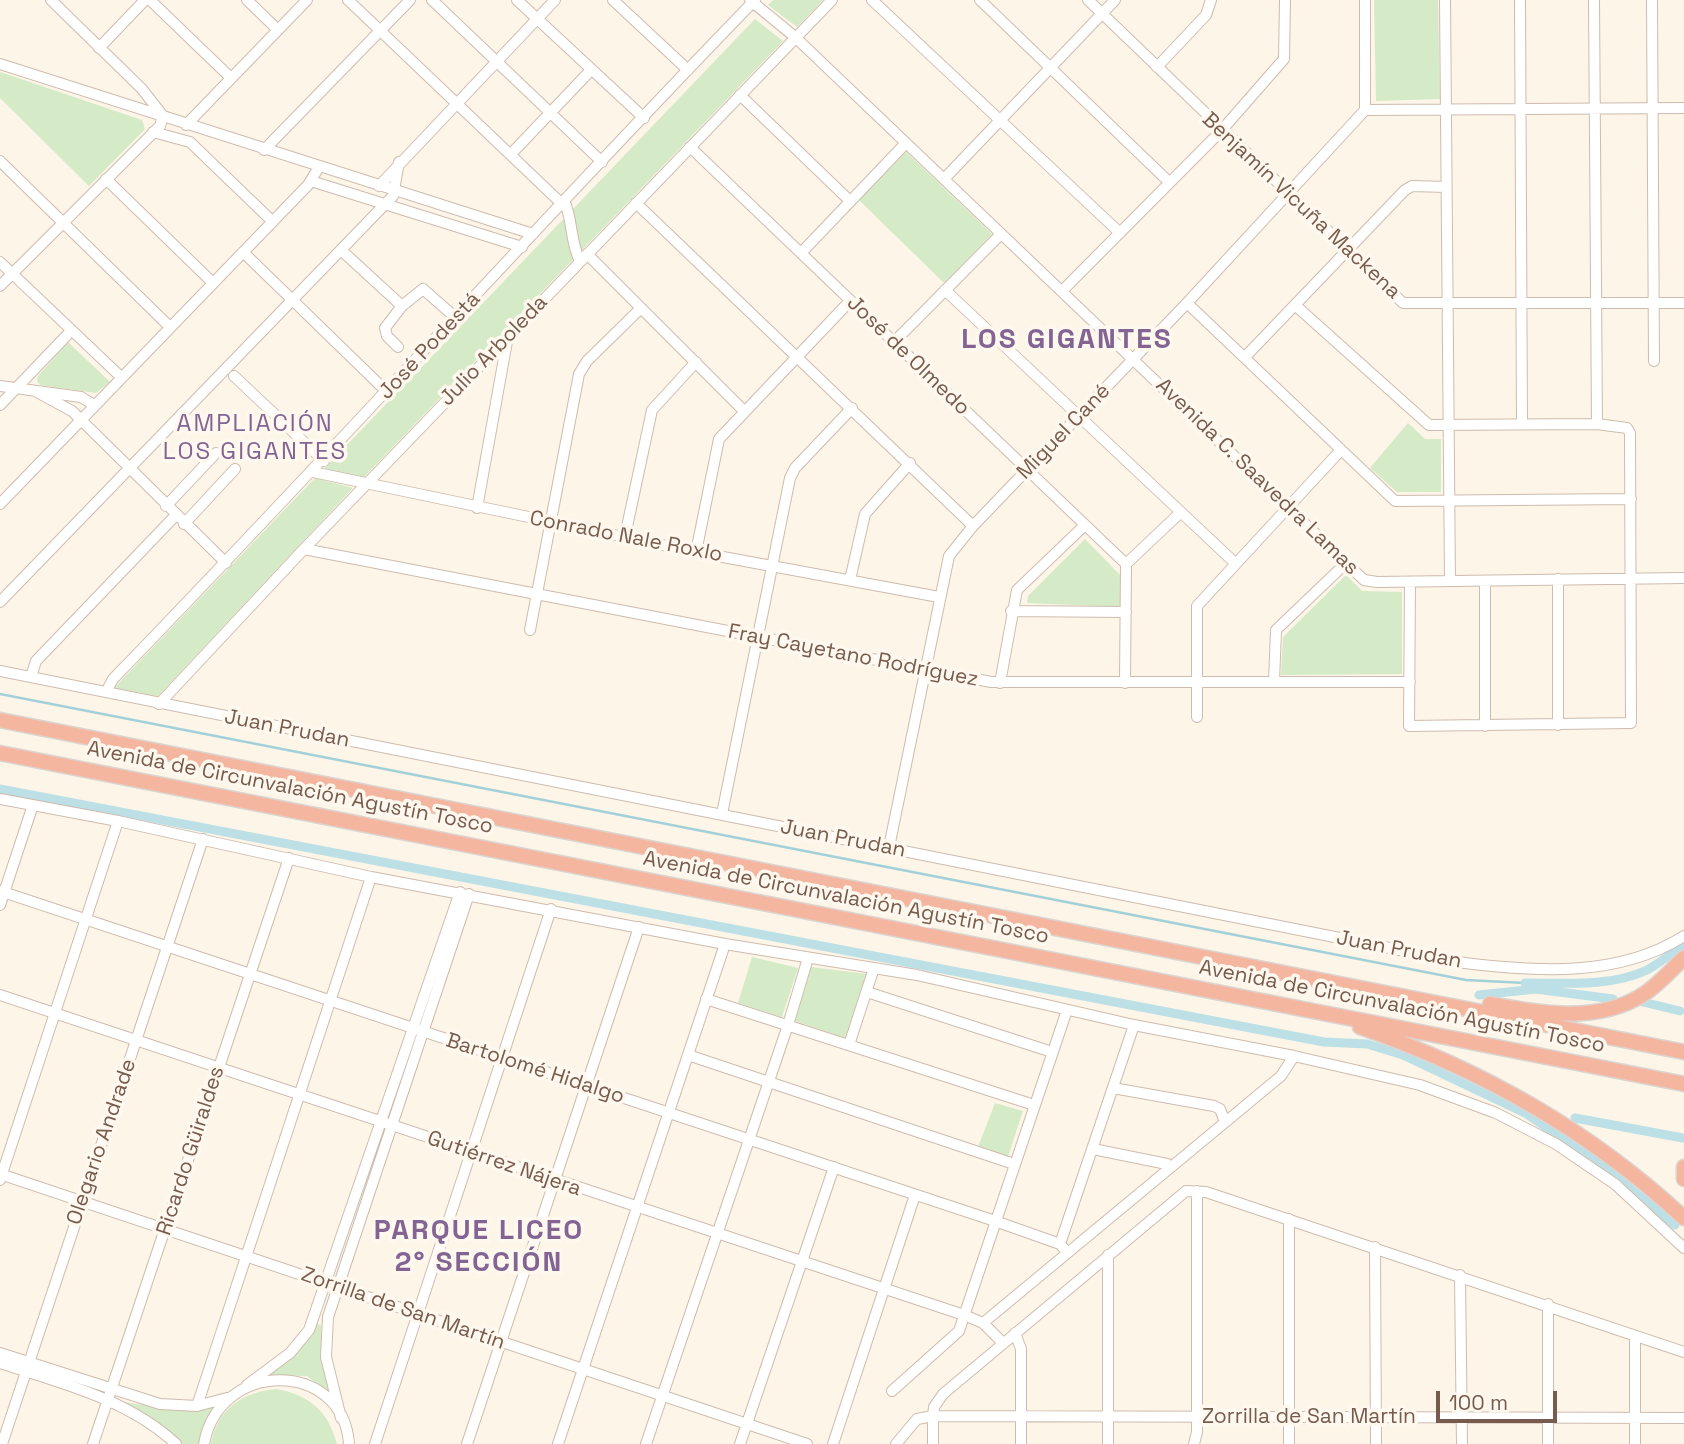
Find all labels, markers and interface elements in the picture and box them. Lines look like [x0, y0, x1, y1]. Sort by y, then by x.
street label: Benjamín Vicuña Mackena [1196, 107, 1406, 305]
street label: José Podestá [374, 287, 486, 405]
street label: Julio Arboleda [435, 290, 553, 412]
street label: José de Olmedo [841, 291, 975, 421]
district label: LOS GIGANTES [963, 323, 1171, 357]
street label: Avenida C. Saavedra Lamas [1150, 373, 1364, 581]
street label: Miguel Cané [1012, 379, 1116, 485]
district label: AMPLIACIÓN LOS GIGANTES [164, 410, 346, 466]
street label: Conrado Nale Roxlo [528, 506, 724, 568]
street label: Fray Cayetano Rodríguez [726, 619, 980, 693]
street label: Juan Prudan [222, 705, 352, 753]
street label: Avenida de Circunvalación Agustín Tosco [85, 736, 495, 840]
street label: Juan Prudan [778, 815, 908, 863]
street label: Avenida de Circunvalación Agustín Tosco [641, 846, 1051, 950]
street label: Juan Prudan [1334, 926, 1464, 974]
street label: Avenida de Circunvalación Agustín Tosco [1197, 955, 1607, 1059]
street label: Bartolomé Hidalgo [443, 1028, 627, 1110]
street label: Olegario Andrade [62, 1056, 142, 1228]
street label: Ricardo Güiraldes [152, 1063, 230, 1239]
street label: Gutiérrez Nájera [424, 1126, 584, 1202]
district label: PARQUE LICEO 2° SECCIÓN [375, 1214, 583, 1280]
street label: Zorrilla de San Martín [298, 1262, 508, 1356]
scale bar [1439, 1378, 1560, 1422]
text: 100 m [1449, 1389, 1508, 1416]
street label: Zorrilla de San Martín [1202, 1404, 1416, 1430]

